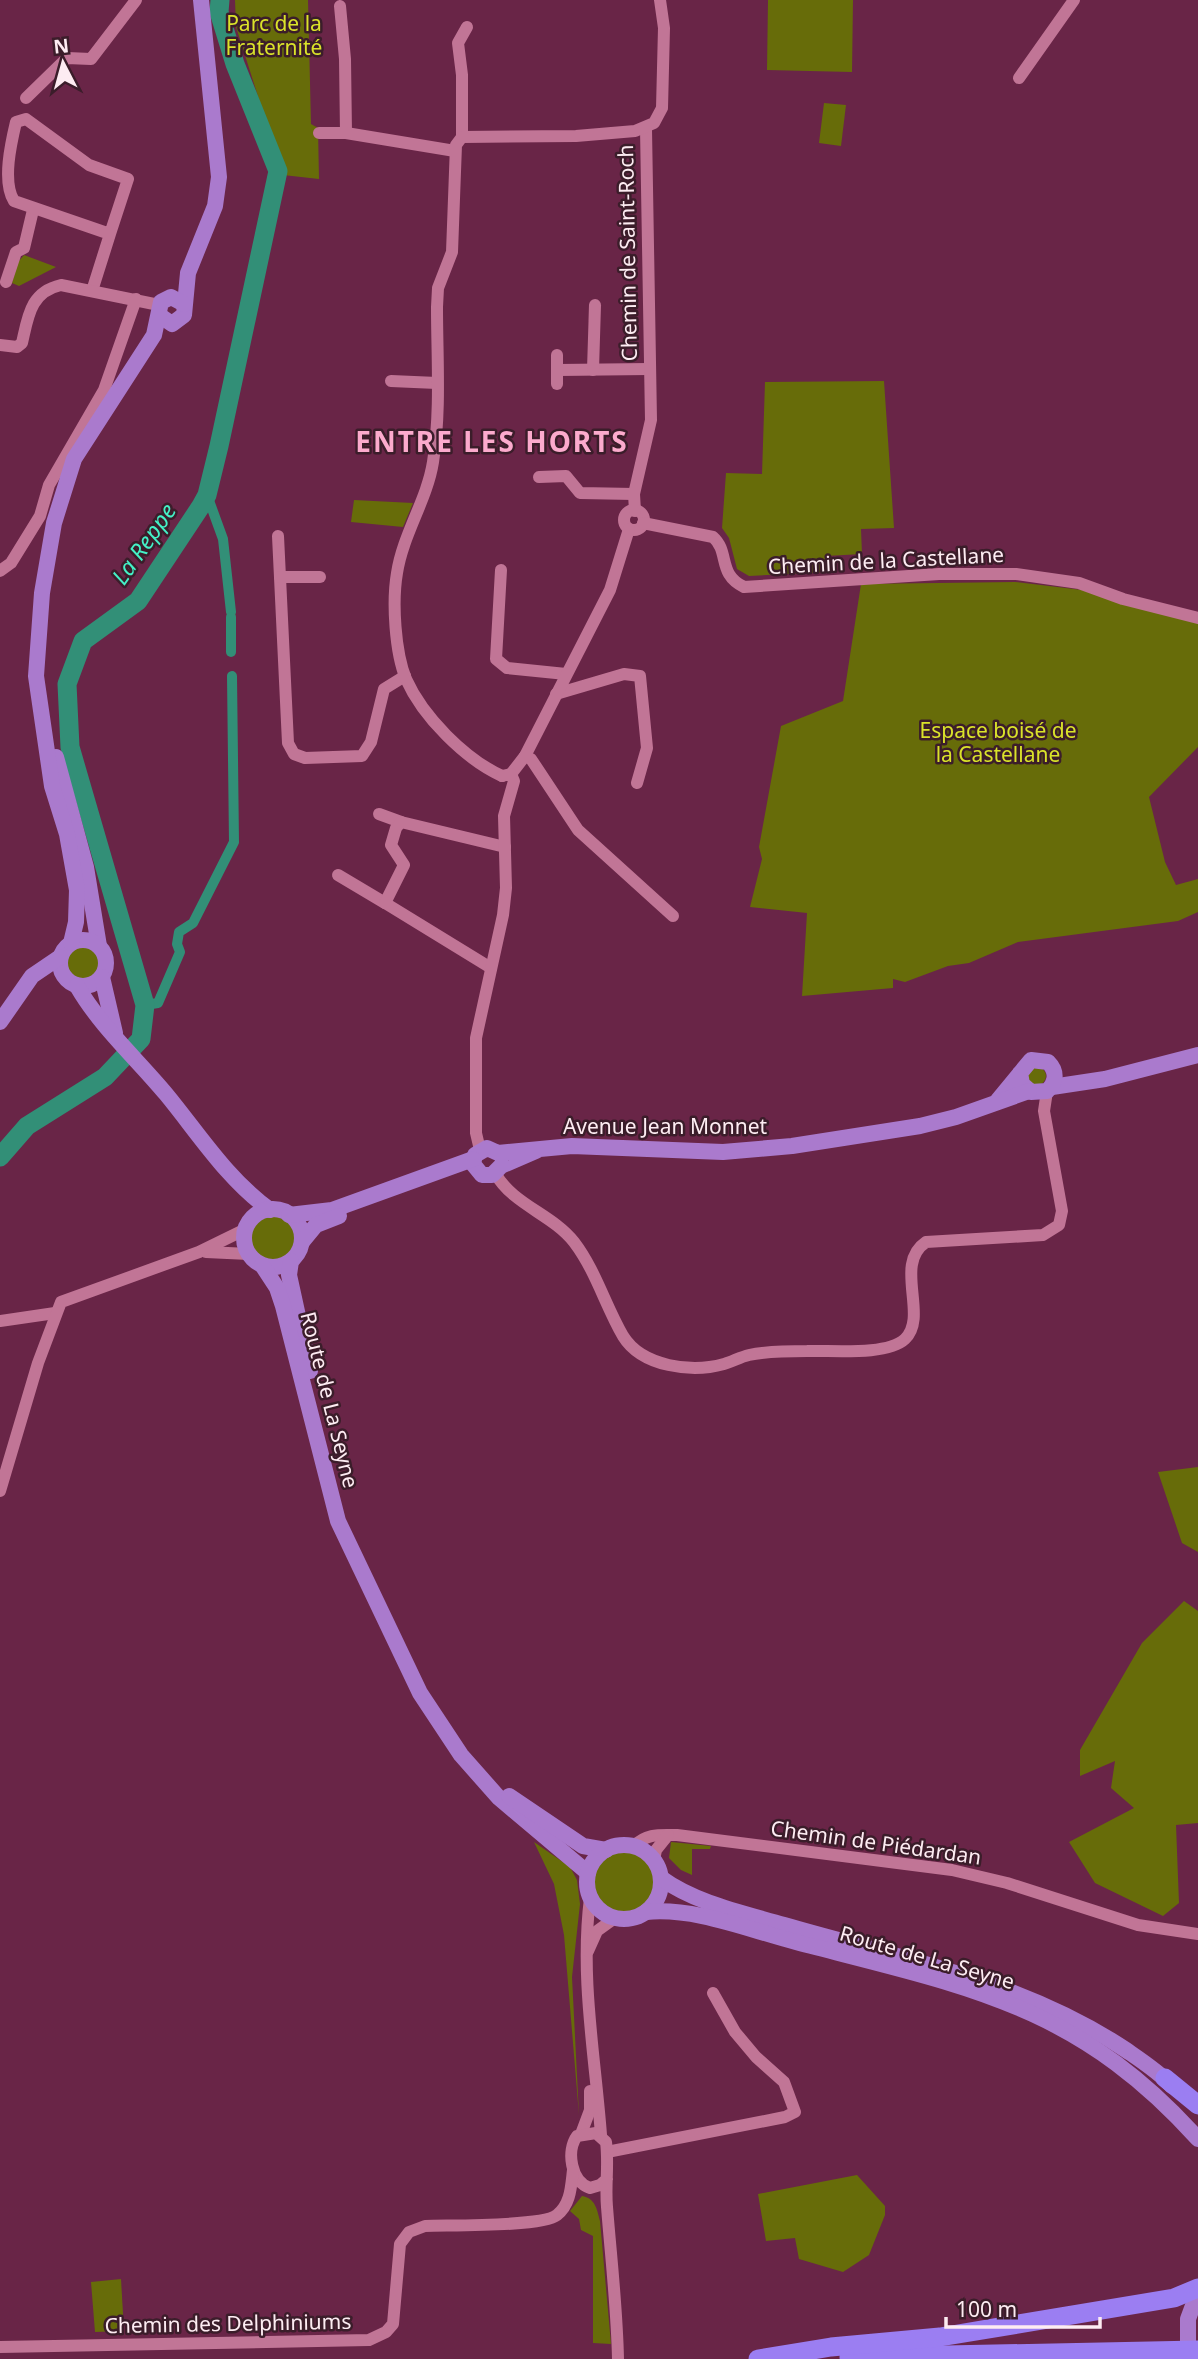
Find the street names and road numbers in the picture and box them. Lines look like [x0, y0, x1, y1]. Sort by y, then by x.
street label: Chemin de Saint-Roch [611, 144, 643, 362]
street label: Chemin de la Castellane [767, 540, 1005, 580]
street label: Avenue Jean Monnet [563, 1112, 767, 1140]
street label: Route de La Seyne [295, 1309, 365, 1491]
street label: Chemin de Piédardan [769, 1813, 983, 1871]
street label: Route de La Seyne [837, 1919, 1018, 1995]
street label: Chemin des Delphiniums [104, 2307, 352, 2339]

